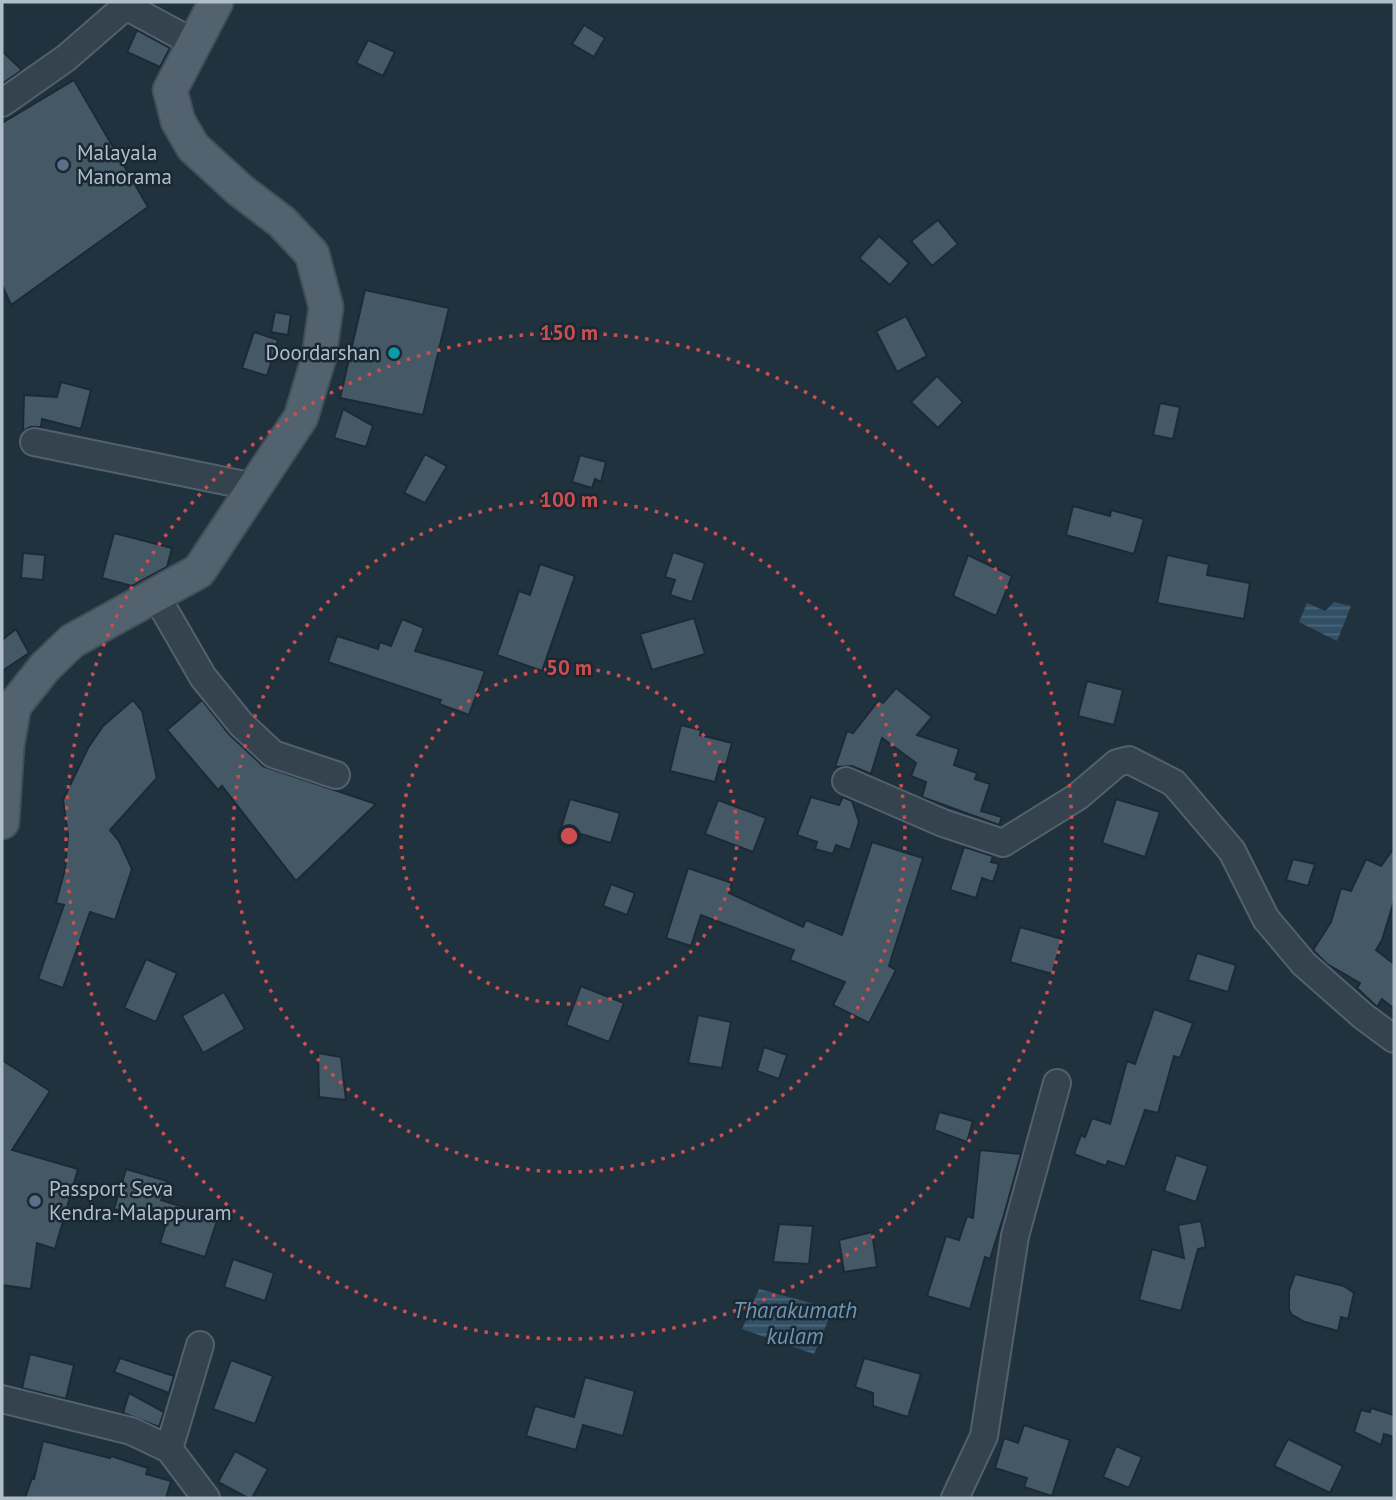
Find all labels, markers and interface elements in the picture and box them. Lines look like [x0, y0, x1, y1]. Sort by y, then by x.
place label: Malayala Manorama [77, 139, 172, 190]
marker: Malayala Manorama [55, 157, 71, 173]
text: 150 m [540, 319, 598, 346]
place label: Doordarshan [266, 339, 380, 366]
marker: Doordarshan [386, 345, 402, 361]
text: 100 m [540, 486, 598, 513]
text: 50 m [546, 654, 592, 681]
centre of rings [557, 824, 581, 848]
place label: Passport Seva Kendra-Malappuram [49, 1175, 232, 1226]
marker: Passport Seva Kendra-Malappuram [27, 1193, 43, 1209]
water label: Tharakumath kulam [733, 1295, 857, 1350]

